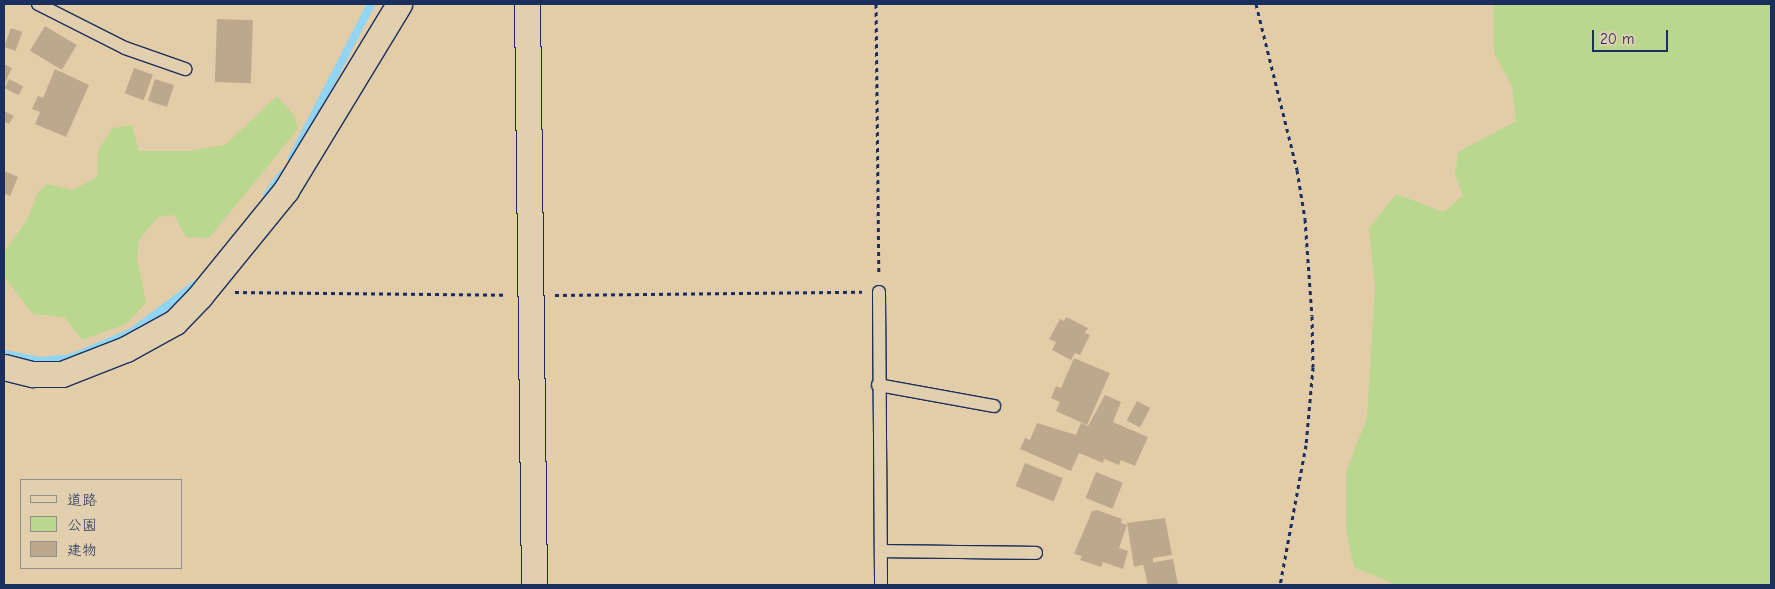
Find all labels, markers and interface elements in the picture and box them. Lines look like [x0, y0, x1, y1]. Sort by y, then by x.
scale bar [1595, 20, 1671, 52]
text: 20 m [1600, 30, 1634, 48]
legend [20, 479, 182, 569]
text: 道路 [67, 491, 97, 509]
text: 公園 [67, 516, 97, 534]
text: 建物 [67, 541, 97, 559]

